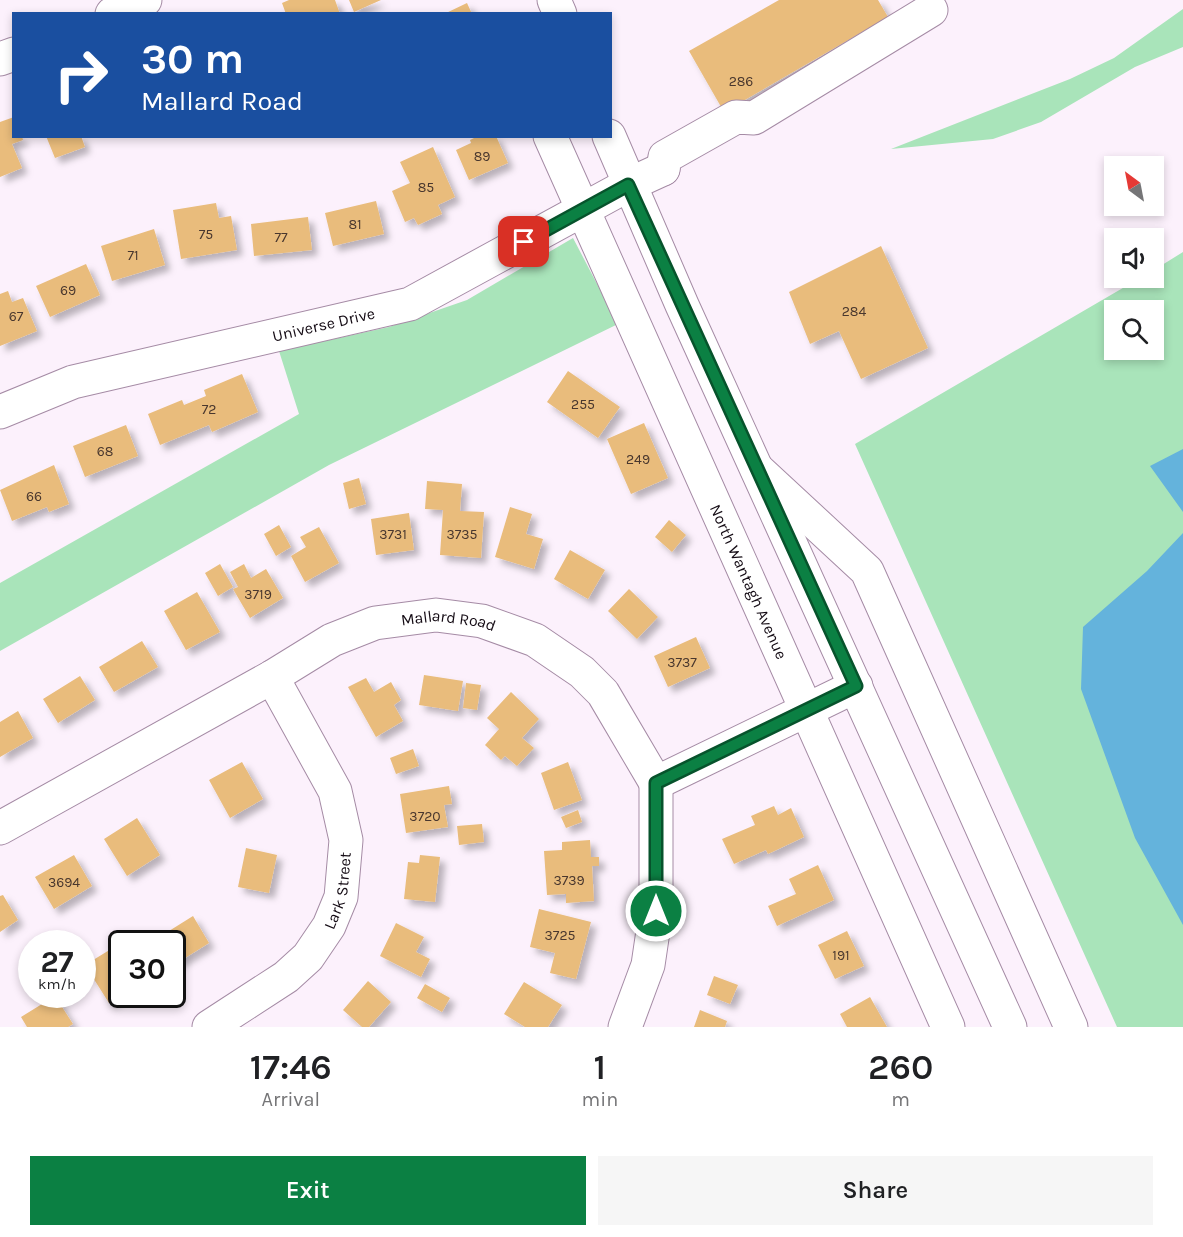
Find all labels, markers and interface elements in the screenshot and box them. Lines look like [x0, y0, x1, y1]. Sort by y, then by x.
text: 30 m [141, 34, 244, 84]
icon: right [42, 36, 120, 114]
house number: 286 [729, 73, 753, 90]
text: Mallard Road [141, 85, 303, 117]
house number: 89 [474, 148, 490, 165]
north arrow [1104, 156, 1164, 216]
map controls [1104, 156, 1164, 360]
house number: 85 [418, 179, 434, 196]
house number: 81 [348, 216, 362, 233]
pin [498, 216, 549, 267]
icon: arrive [507, 225, 540, 258]
house number: 75 [199, 226, 213, 243]
button: sound [1104, 228, 1164, 288]
house number: 77 [274, 229, 288, 246]
house number: 71 [127, 247, 139, 264]
house number: 69 [60, 282, 76, 299]
button: search [1104, 300, 1164, 360]
street label: Universe Drive [270, 303, 377, 346]
house number: 284 [842, 303, 866, 320]
house number: 67 [9, 308, 24, 325]
house number: 255 [571, 396, 595, 413]
house number: 72 [202, 401, 216, 418]
house number: 68 [97, 443, 113, 460]
house number: 249 [626, 451, 650, 468]
house number: 66 [26, 488, 42, 505]
street label: North Wantagh Avenue [706, 502, 791, 662]
house number: 3731 [379, 526, 407, 543]
house number: 3735 [446, 526, 478, 543]
house number: 3719 [244, 586, 272, 603]
street label: Mallard Road [400, 606, 499, 635]
house number: 3737 [667, 654, 697, 671]
house number: 3720 [409, 808, 441, 825]
street label: Lark Street [320, 851, 355, 932]
house number: 3739 [553, 872, 585, 889]
house number: 3694 [48, 874, 80, 891]
position arrow [624, 879, 688, 943]
house number: 3725 [545, 927, 576, 944]
speed limit sign: 30 [108, 930, 186, 1008]
text: 27 [40, 944, 74, 980]
house number: 191 [832, 947, 850, 964]
text: km/h [38, 975, 76, 993]
text: 17:46 [250, 1046, 332, 1088]
text: 1 [594, 1046, 606, 1088]
text: 260 [868, 1046, 933, 1088]
text: Arrival [261, 1088, 320, 1111]
text: min [581, 1088, 618, 1111]
text: m [891, 1088, 910, 1111]
button: Exit [30, 1156, 586, 1225]
button: Share [598, 1156, 1153, 1225]

